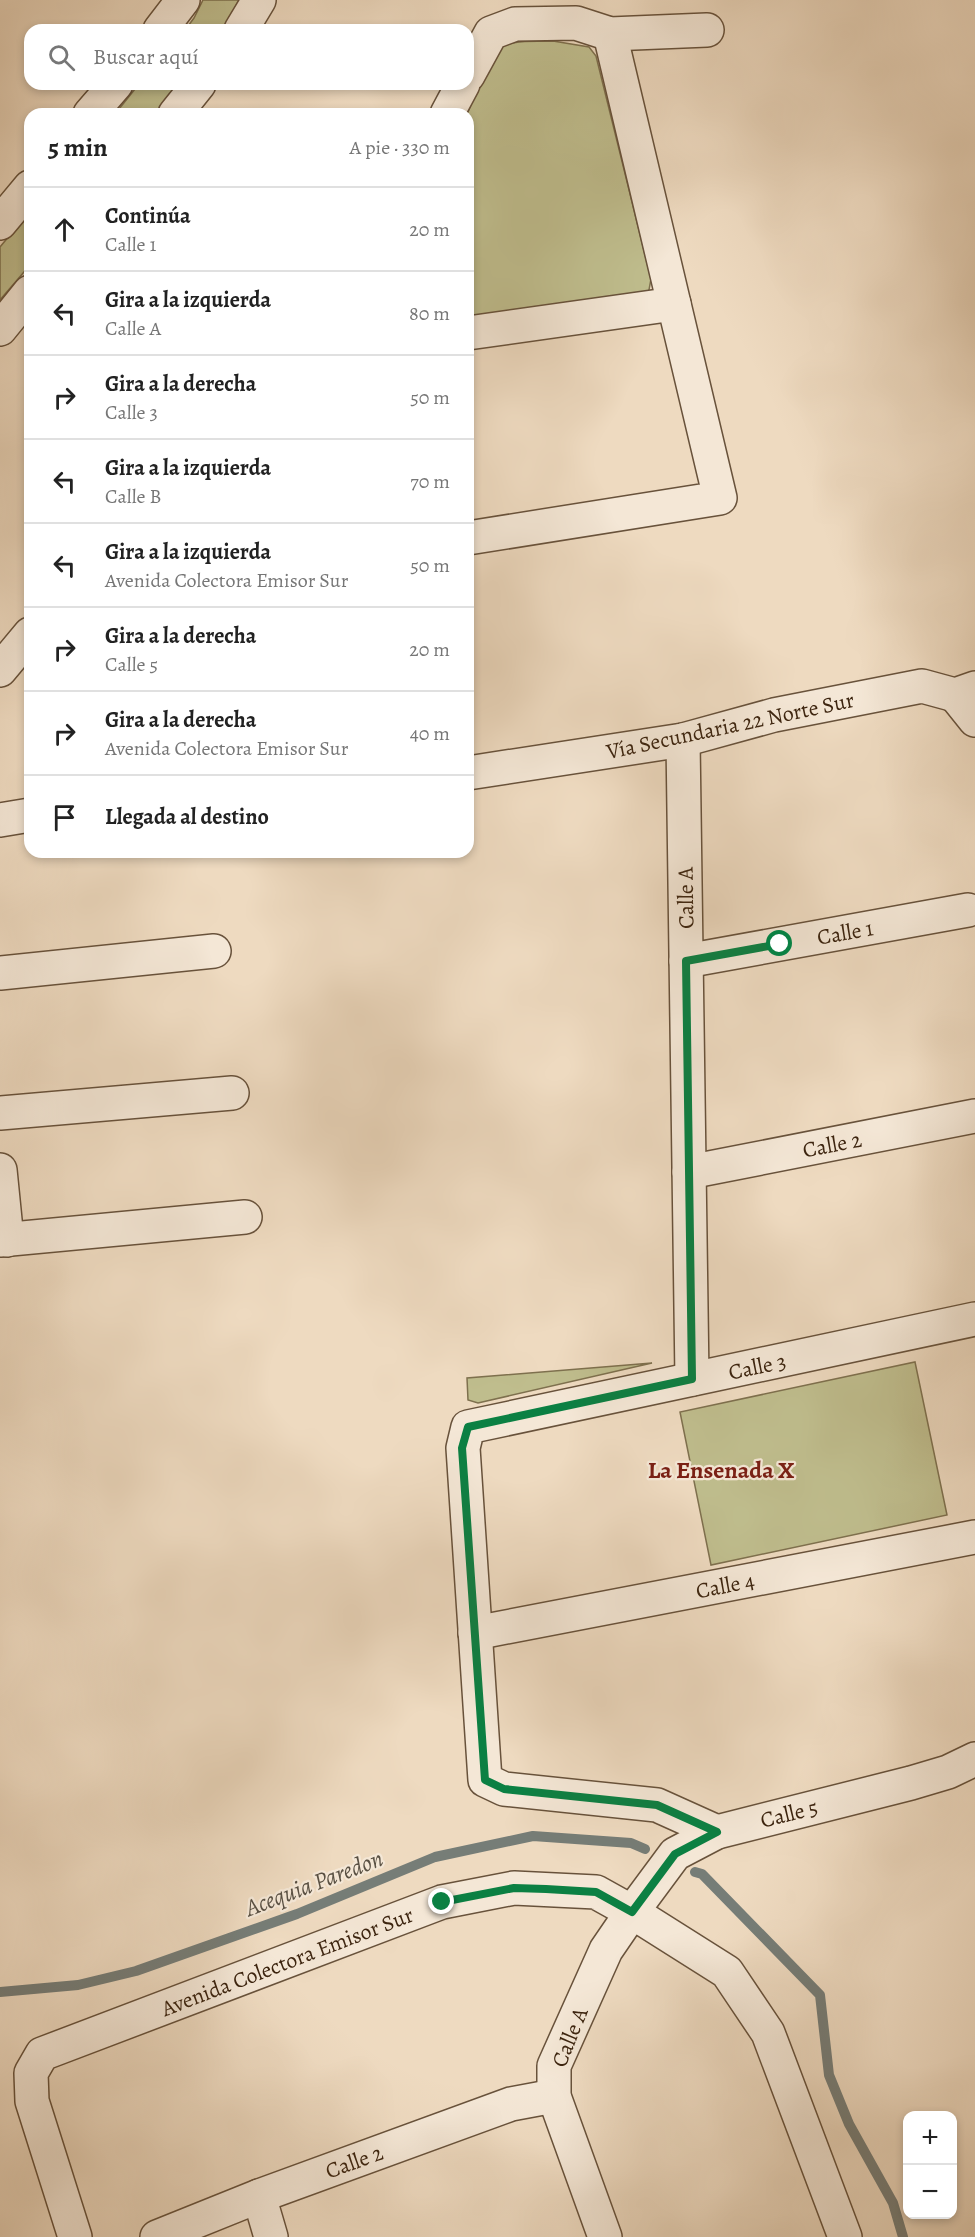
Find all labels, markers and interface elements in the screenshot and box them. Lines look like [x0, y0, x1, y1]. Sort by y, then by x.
search box [24, 24, 474, 90]
icon: search [45, 41, 78, 74]
text: Buscar aquí [93, 42, 199, 72]
text: 5 min [48, 130, 108, 165]
text: A pie · 330 m [349, 134, 450, 161]
text: Continúa [105, 201, 191, 231]
icon: ahead [48, 213, 81, 246]
text: 20 m [409, 216, 450, 243]
text: Calle 1 [105, 231, 156, 258]
text: Gira a la izquierda [105, 285, 271, 315]
icon: left [48, 297, 81, 330]
text: 80 m [409, 300, 450, 327]
text: Calle A [105, 315, 161, 342]
text: Gira a la derecha [105, 369, 256, 399]
icon: right [48, 381, 81, 414]
text: 50 m [410, 384, 450, 411]
text: Calle 3 [105, 399, 158, 426]
text: Gira a la izquierda [105, 453, 271, 483]
icon: left [48, 465, 81, 498]
text: 70 m [410, 468, 450, 495]
text: Calle B [105, 483, 161, 510]
text: Gira a la izquierda [105, 537, 271, 567]
icon: left [48, 549, 81, 582]
text: 50 m [410, 552, 450, 579]
text: Avenida Colectora Emisor Sur [105, 567, 348, 594]
text: Gira a la derecha [105, 621, 256, 651]
icon: right [48, 633, 81, 666]
text: 20 m [409, 636, 450, 663]
text: Calle 5 [105, 651, 158, 678]
street label: Vía Secundaria 22 Norte Sur [603, 685, 857, 767]
text: Gira a la derecha [105, 705, 256, 735]
icon: right [48, 717, 81, 750]
text: 40 m [410, 720, 450, 747]
text: Avenida Colectora Emisor Sur [105, 735, 348, 762]
icon: arrive [48, 801, 81, 834]
text: Llegada al destino [105, 802, 269, 832]
street label: Calle A [670, 866, 702, 929]
street label: Calle 1 [815, 913, 876, 953]
route start [766, 930, 792, 956]
street label: Calle 2 [800, 1125, 864, 1165]
street label: Calle 3 [726, 1346, 789, 1388]
district label: La Ensenada X [648, 1454, 795, 1486]
street label: Calle 4 [693, 1566, 757, 1606]
street label: Calle 5 [757, 1792, 821, 1836]
water label: Acequia Paredon [239, 1842, 388, 1925]
route end [428, 1888, 454, 1914]
street label: Avenida Colectora Emisor Sur [156, 1900, 418, 2024]
street label: Calle A [544, 2002, 596, 2072]
map controls [903, 2111, 957, 2219]
button: + [903, 2111, 957, 2165]
street label: Calle 2 [321, 2138, 387, 2186]
button: − [903, 2165, 957, 2219]

